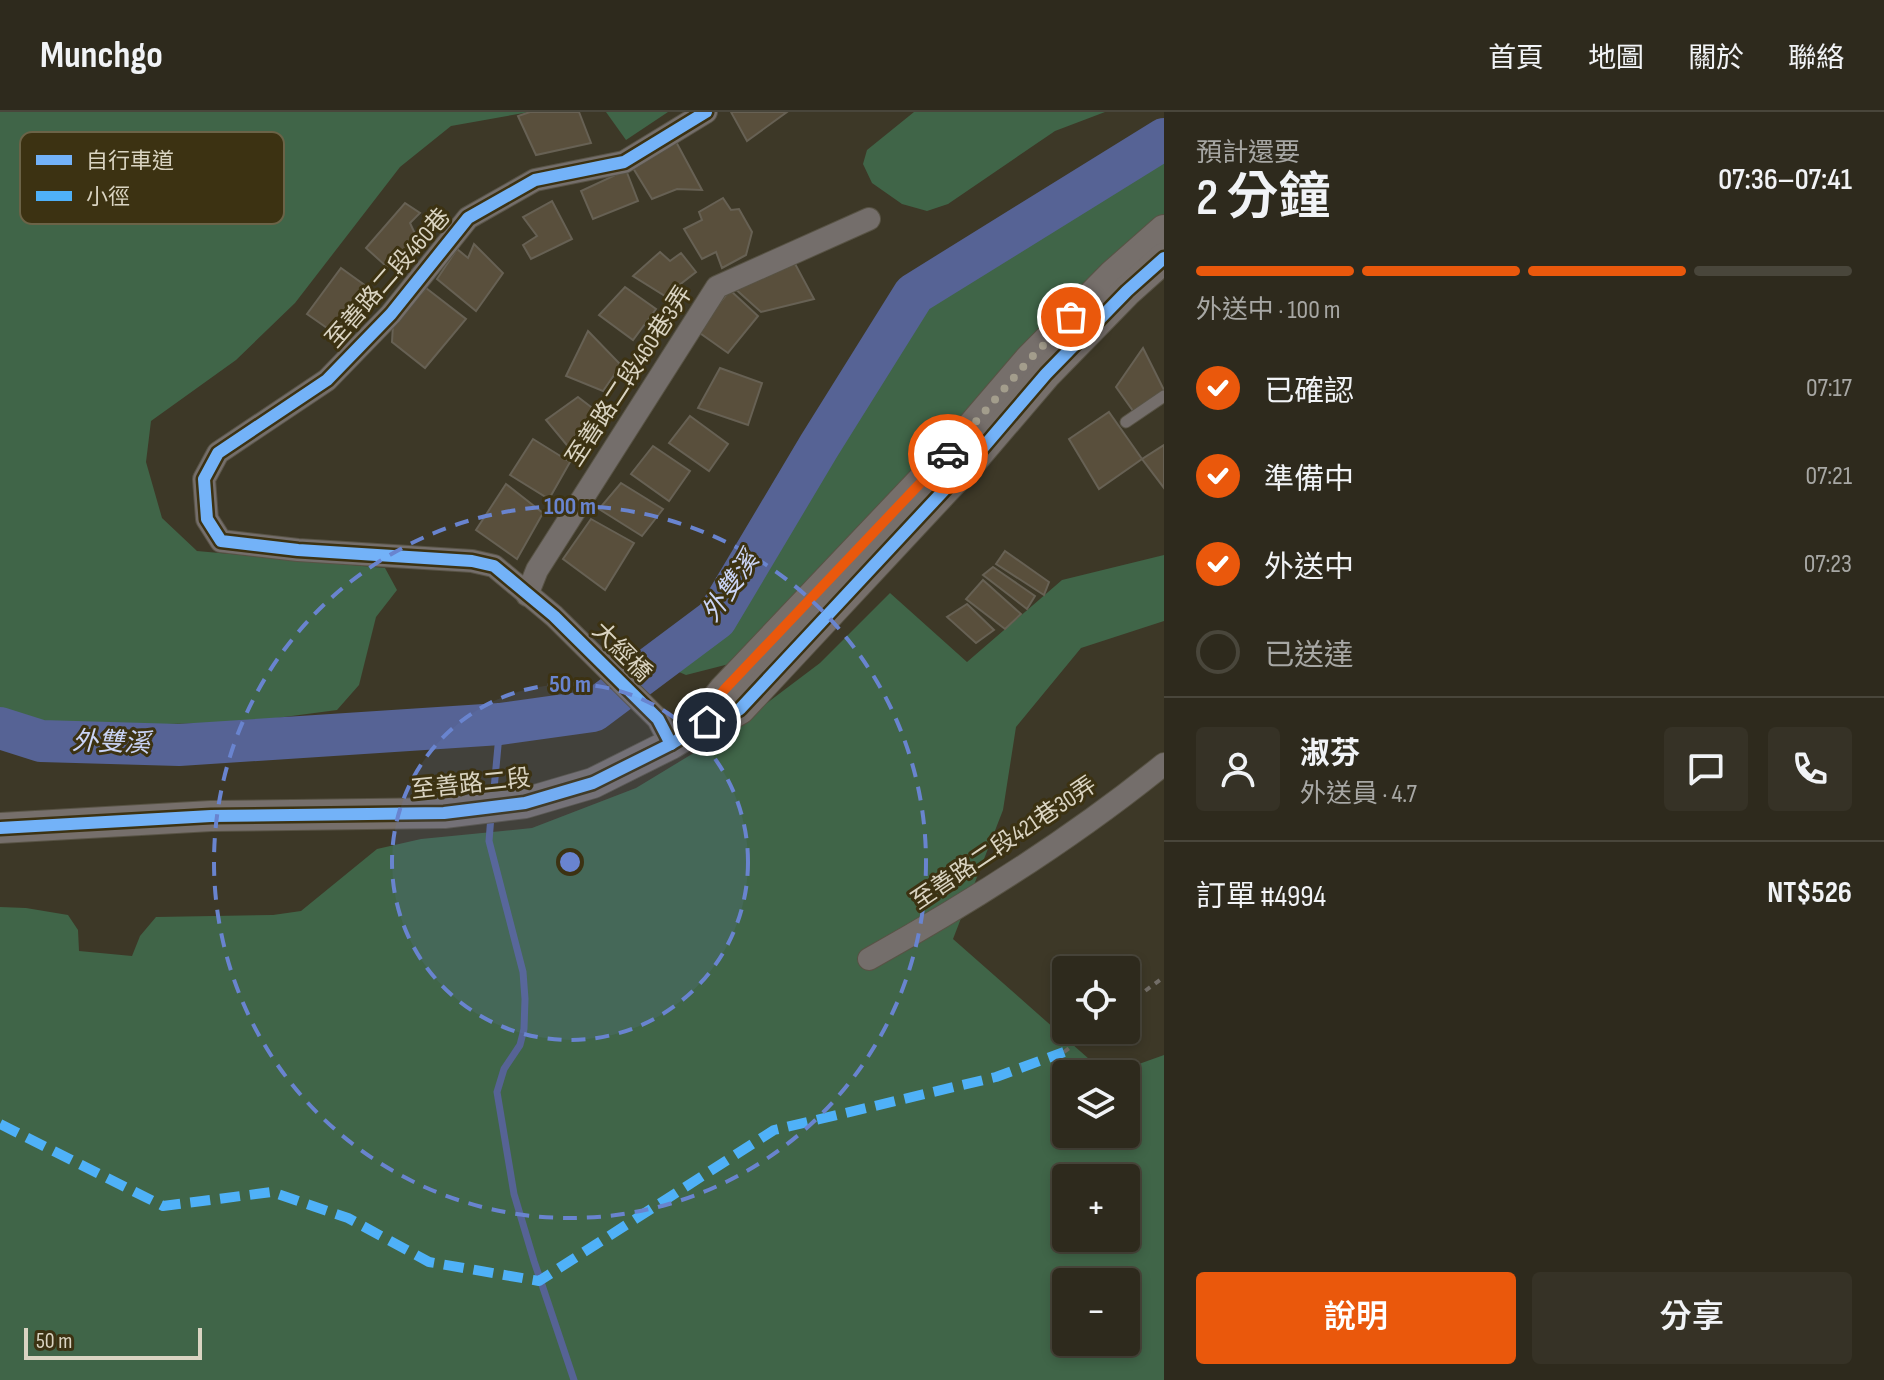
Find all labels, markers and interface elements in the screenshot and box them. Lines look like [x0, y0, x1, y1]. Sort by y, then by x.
text: Munchgo [40, 33, 163, 78]
text: 首頁 [1488, 42, 1544, 75]
text: 地圖 [1588, 42, 1644, 75]
text: 關於 [1688, 42, 1744, 75]
text: 聯絡 [1788, 42, 1844, 75]
legend [20, 132, 284, 224]
text: 預計還要 [1196, 138, 1300, 169]
text: 自行車道 [86, 148, 174, 175]
text: 07:36–07:41 [1718, 162, 1852, 198]
text: 2 分鐘 [1196, 167, 1330, 230]
text: 小徑 [86, 184, 130, 211]
street label: 至善路二段460巷 [320, 202, 456, 354]
street label: 至善路二段460巷3弄 [560, 280, 698, 472]
pin [1037, 283, 1105, 351]
icon: bag [1049, 295, 1093, 339]
text: 外送中 · 100 m [1196, 295, 1341, 326]
icon: check [1196, 366, 1240, 410]
text: 07:17 [1806, 373, 1852, 404]
text: 已確認 [1264, 374, 1354, 410]
courier [908, 414, 988, 494]
icon: car [926, 432, 970, 476]
icon: check [1196, 454, 1240, 498]
text: 07:21 [1805, 461, 1852, 492]
text: 準備中 [1264, 462, 1354, 498]
text: 100 m [544, 492, 596, 521]
icon: check [1196, 542, 1240, 586]
water label: 外雙溪 [696, 543, 768, 628]
text: 07:23 [1804, 549, 1852, 580]
text: 外送中 [1264, 550, 1354, 586]
street label: 大經橋 [586, 616, 658, 688]
text: 已送達 [1264, 638, 1354, 674]
text: 50 m [549, 670, 591, 699]
pin [673, 688, 741, 756]
icon: home [685, 700, 729, 744]
water label: 外雙溪 [71, 726, 155, 760]
button: person [1196, 727, 1280, 811]
button: chat [1664, 727, 1748, 811]
button: phone [1768, 727, 1852, 811]
text: 淑芬 [1300, 736, 1360, 772]
street label: 至善路二段 [410, 763, 532, 805]
street label: 至善路二段421巷30弄 [906, 770, 1102, 916]
text: 外送員 · 4.7 [1300, 779, 1417, 810]
centre of rings [556, 848, 584, 876]
text: NT$526 [1767, 875, 1852, 911]
text: 訂單 #4994 [1196, 879, 1326, 915]
map controls [1052, 956, 1140, 1356]
button: locate [1052, 956, 1140, 1044]
button: layers [1052, 1060, 1140, 1148]
button: + [1052, 1164, 1140, 1252]
button: − [1052, 1268, 1140, 1356]
button: 說明 [1196, 1272, 1516, 1364]
button: 分享 [1532, 1272, 1852, 1364]
scale bar [24, 1324, 202, 1360]
text: 50 m [36, 1328, 72, 1355]

